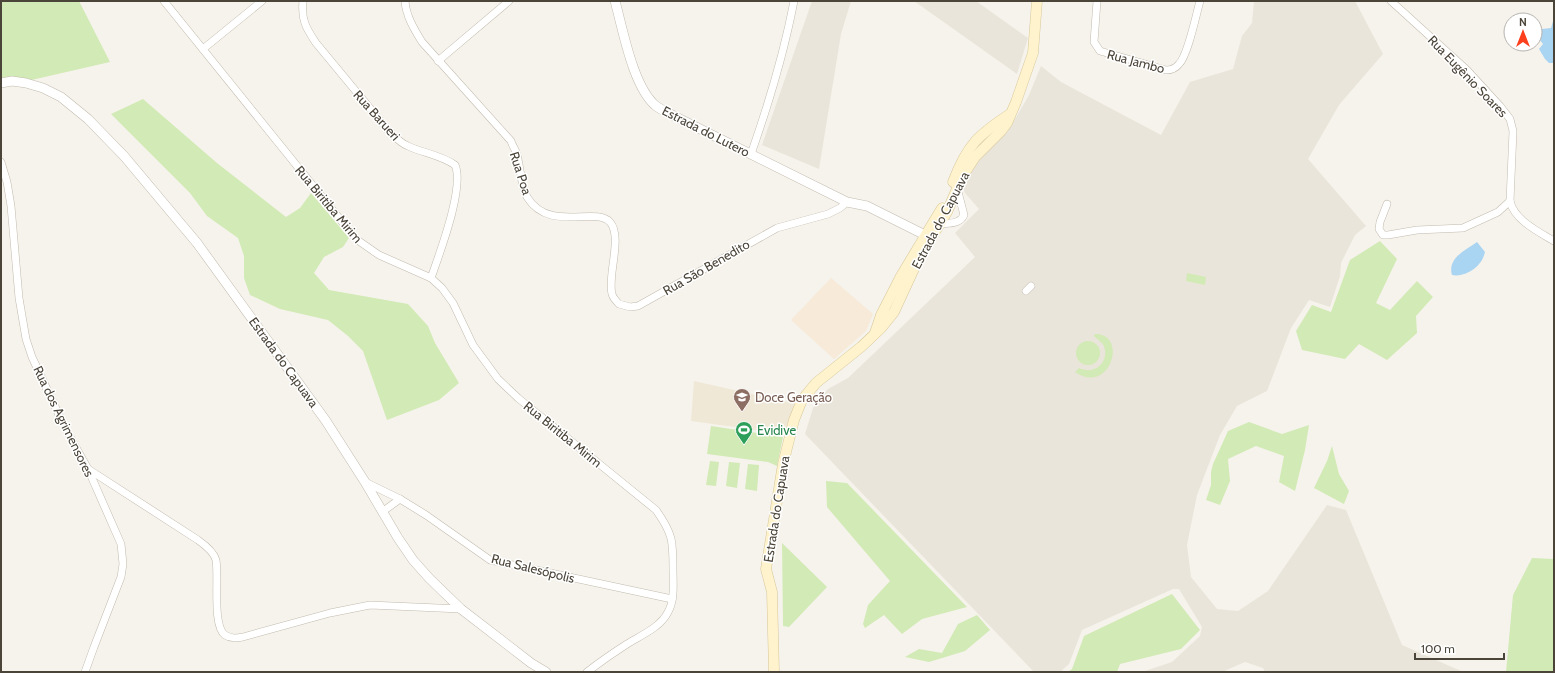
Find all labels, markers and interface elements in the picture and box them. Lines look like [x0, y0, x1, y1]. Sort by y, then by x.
north arrow [1503, 12, 1543, 52]
text: N [1519, 15, 1527, 29]
street label: Rua Eugênio Soares [1425, 32, 1512, 121]
street label: Rua Jambo [1106, 46, 1166, 76]
street label: Rua Barueri [350, 87, 404, 143]
street label: Estrada do Lutero [660, 102, 752, 160]
street label: Rua Poa [507, 149, 536, 197]
street label: Rua Biritiba Mirim [292, 162, 366, 246]
street label: Estrada do Capuava [908, 168, 973, 271]
street label: Rua São Benedito [660, 236, 752, 298]
street label: Estrada do Capuava [246, 314, 323, 411]
street label: Rua dos Agrimensores [30, 363, 98, 480]
school or university icon: Doce Geração [732, 387, 752, 412]
place label: Doce Geração [755, 389, 832, 405]
street label: Rua Biritiba Mirim [521, 398, 605, 470]
sports icon: Evidive [734, 420, 754, 445]
place label: Evidive [757, 422, 796, 438]
street label: Estrada do Capuava [760, 454, 792, 563]
street label: Rua Salesópolis [490, 550, 577, 586]
scale bar [1415, 635, 1504, 661]
text: 100 m [1421, 641, 1455, 656]

